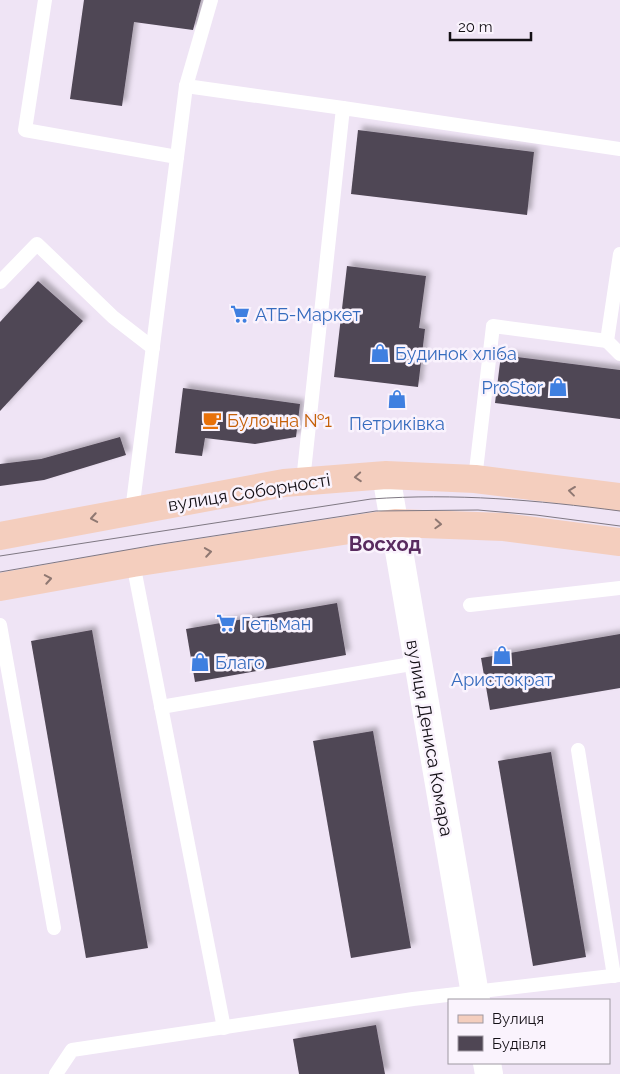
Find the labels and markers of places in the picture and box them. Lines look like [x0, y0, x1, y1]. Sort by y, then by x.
supermarket icon: АТБ-Маркет [229, 303, 251, 325]
place label: АТБ-Маркет [255, 304, 361, 325]
shop icon: Будинок хліба [369, 342, 391, 364]
place label: Будинок хліба [395, 343, 517, 364]
shop icon: ProStor [547, 376, 569, 398]
place label: ProStor [482, 377, 544, 398]
shop icon: Петриківка [386, 388, 408, 410]
cafe icon: Булочна №1 [201, 409, 223, 431]
place label: Булочна №1 [227, 410, 332, 431]
place label: Петриківка [349, 413, 445, 434]
supermarket icon: Гетьман [215, 612, 237, 634]
place label: Гетьман [241, 613, 311, 634]
shop icon: Аристократ [491, 644, 513, 666]
shop icon: Благо [189, 651, 211, 673]
place label: Благо [215, 652, 265, 673]
place label: Аристократ [451, 669, 553, 690]

